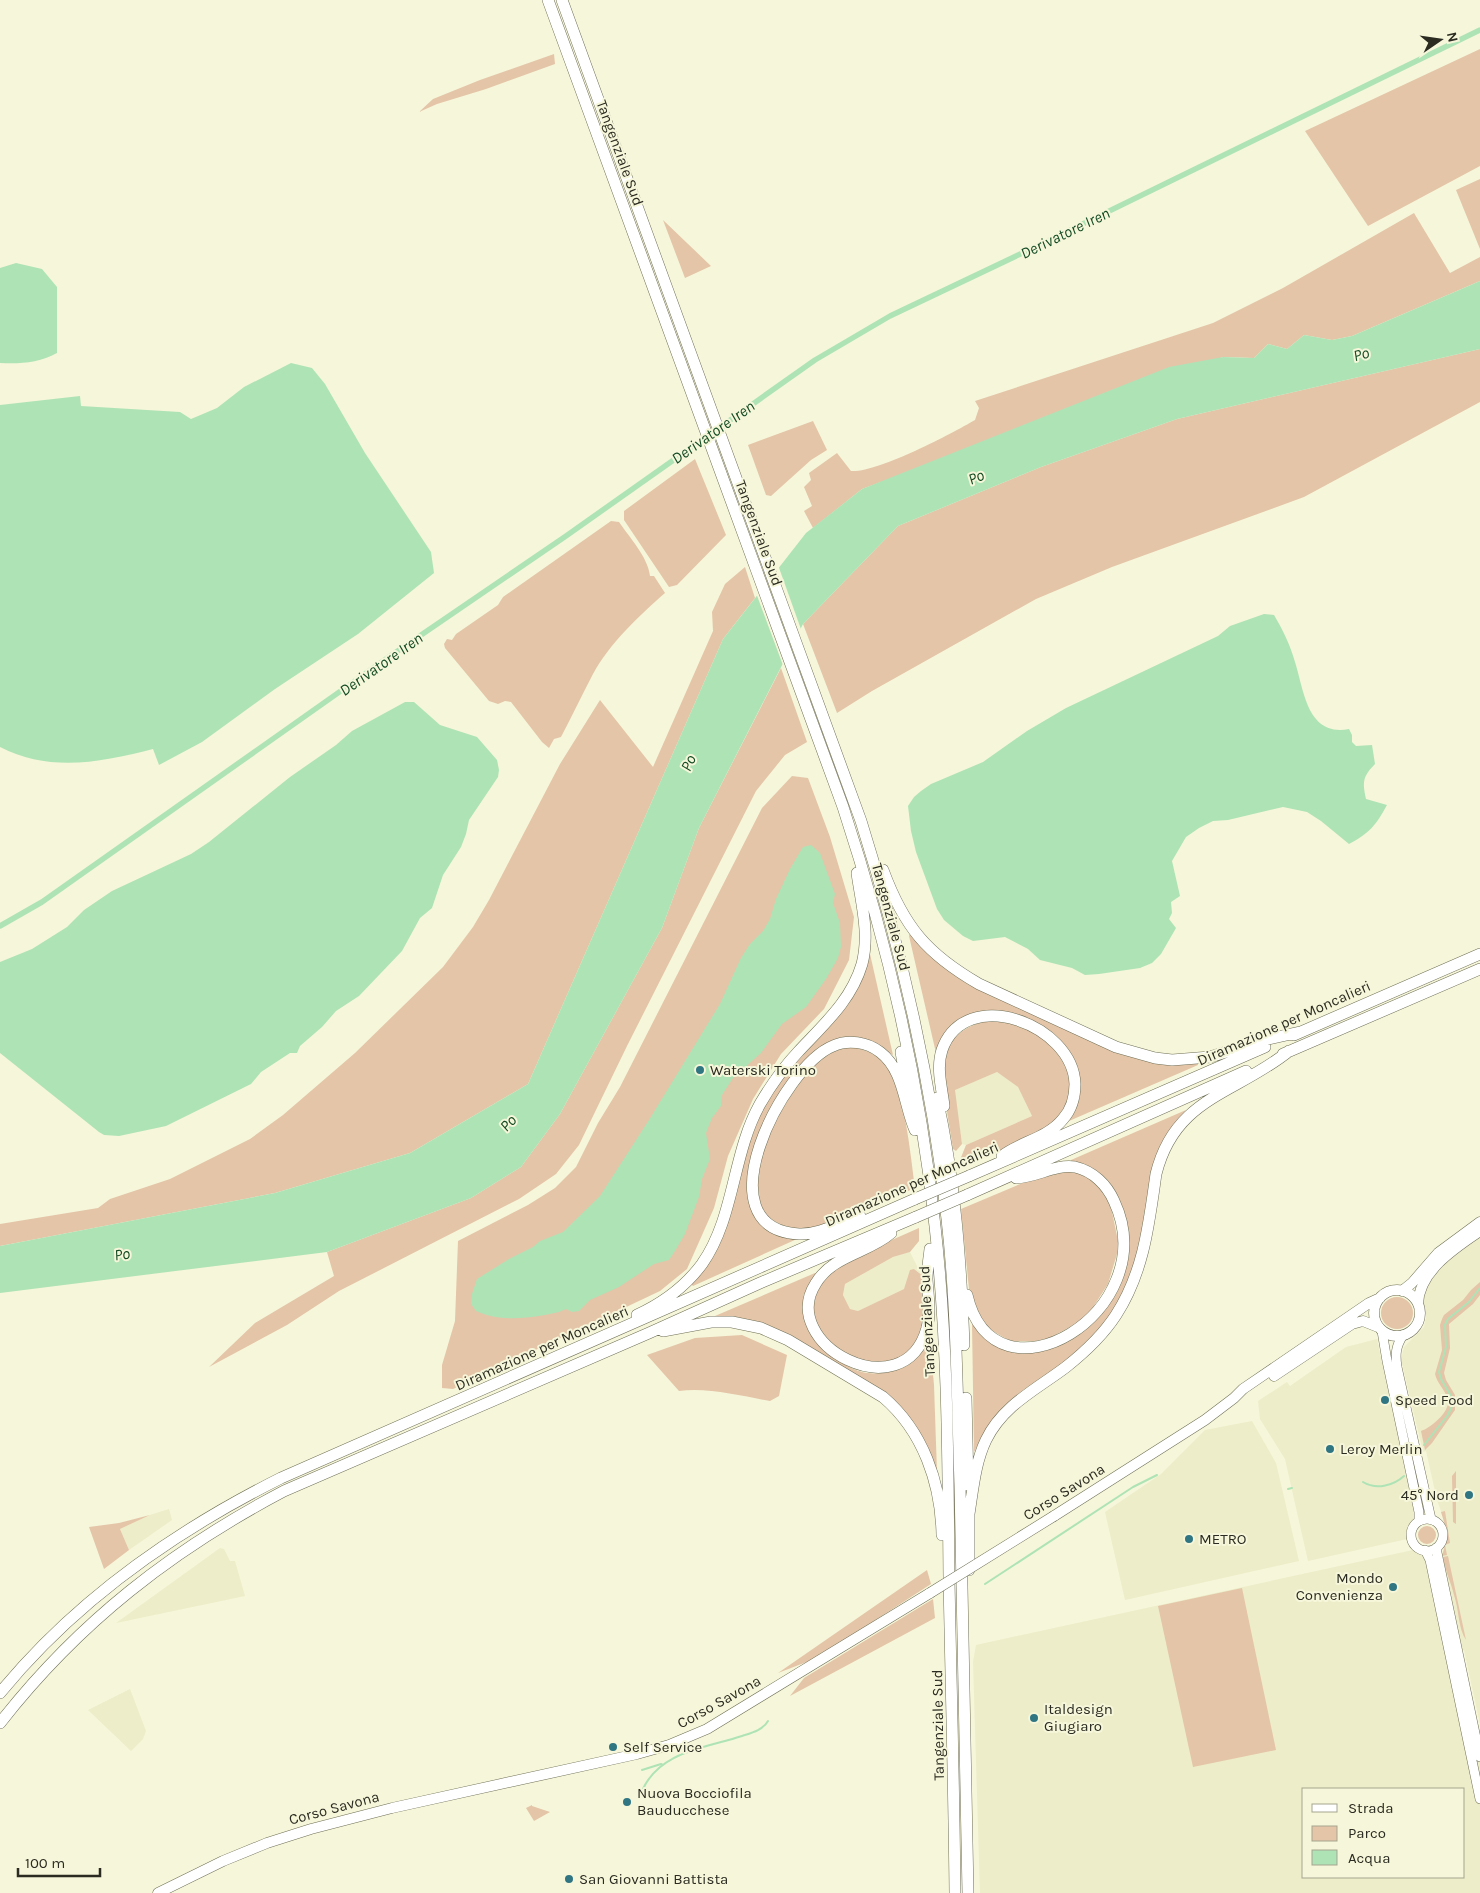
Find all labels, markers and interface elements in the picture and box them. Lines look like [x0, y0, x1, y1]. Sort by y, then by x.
north arrow [1415, 15, 1465, 65]
text: N [1443, 30, 1462, 44]
street label: Tangenziale Sud [593, 98, 647, 208]
water label: Derivatore Iren [1017, 203, 1113, 263]
water label: Po [1351, 343, 1371, 365]
water label: Derivatore Iren [668, 396, 758, 468]
water label: Po [965, 465, 987, 489]
street label: Tangenziale Sud [732, 478, 786, 588]
water label: Derivatore Iren [336, 628, 426, 700]
water label: Po [676, 752, 700, 774]
street label: Tangenziale Sud [868, 861, 914, 973]
street label: Diramazione per Moncalieri [1194, 977, 1374, 1069]
place label: Waterski Torino [710, 1061, 816, 1079]
marker: Waterski Torino [694, 1064, 706, 1076]
water label: Po [496, 1111, 520, 1135]
street label: Diramazione per Moncalieri [822, 1138, 1002, 1230]
water label: Po [113, 1243, 131, 1265]
street label: Tangenziale Sud [915, 1265, 939, 1377]
street label: Diramazione per Moncalieri [452, 1302, 632, 1394]
place label: Speed Food [1395, 1391, 1473, 1409]
marker: Speed Food [1379, 1394, 1391, 1406]
place label: Leroy Merlin [1340, 1440, 1422, 1458]
marker: Leroy Merlin [1324, 1443, 1336, 1455]
street label: Corso Savona [1020, 1460, 1108, 1524]
place label: 45° Nord [1401, 1486, 1459, 1504]
marker: 45° Nord [1463, 1489, 1475, 1501]
place label: METRO [1199, 1530, 1247, 1548]
marker: METRO [1183, 1533, 1195, 1545]
place label: Mondo Convenienza [1296, 1569, 1383, 1604]
marker: Mondo Convenienza [1387, 1581, 1399, 1593]
street label: Tangenziale Sud [928, 1669, 948, 1781]
street label: Corso Savona [674, 1672, 764, 1732]
place label: Italdesign Giugiaro [1044, 1700, 1113, 1735]
marker: Italdesign Giugiaro [1028, 1712, 1040, 1724]
place label: Self Service [623, 1738, 702, 1756]
marker: Self Service [607, 1741, 619, 1753]
place label: Nuova Bocciofila Bauducchese [637, 1784, 752, 1819]
street label: Corso Savona [287, 1787, 381, 1829]
legend [1302, 1788, 1465, 1878]
marker: Nuova Bocciofila Bauducchese [621, 1796, 633, 1808]
text: Strada [1348, 1799, 1394, 1817]
text: Parco [1348, 1824, 1386, 1842]
scale bar [18, 1846, 100, 1878]
text: Acqua [1348, 1849, 1390, 1867]
text: 100 m [25, 1854, 65, 1872]
place label: San Giovanni Battista [579, 1870, 728, 1888]
marker: San Giovanni Battista [563, 1873, 575, 1885]

